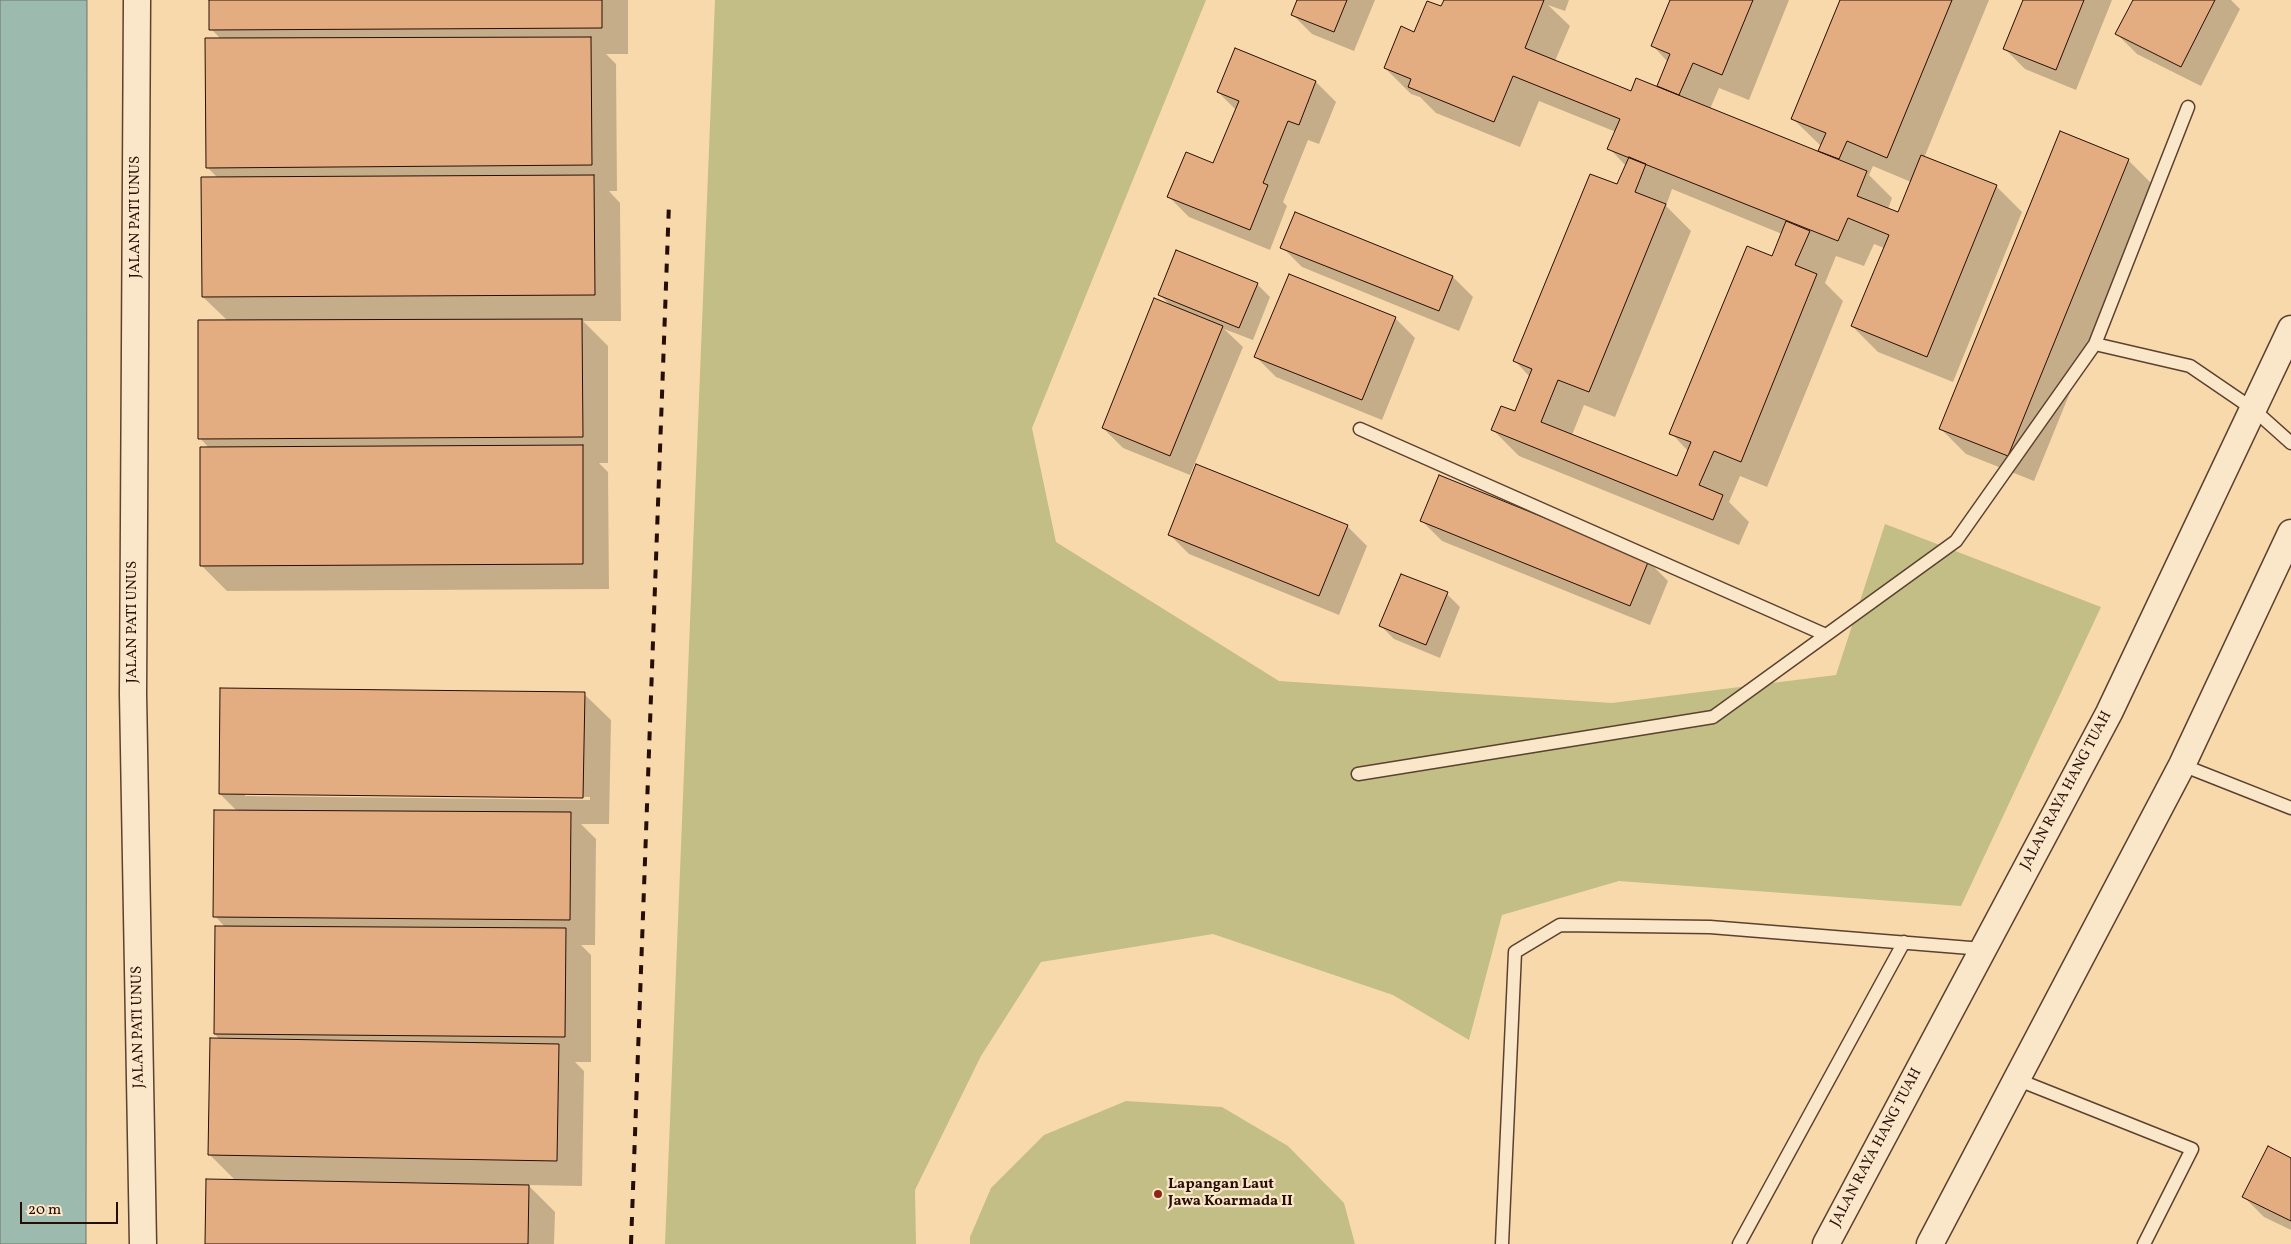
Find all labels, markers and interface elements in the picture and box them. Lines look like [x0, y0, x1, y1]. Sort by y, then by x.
street label: JALAN PATI UNUS [127, 156, 145, 278]
street label: JALAN PATI UNUS [124, 561, 142, 683]
street label: JALAN RAYA HANG TUAH [2017, 709, 2117, 873]
street label: JALAN PATI UNUS [129, 966, 149, 1088]
street label: JALAN RAYA HANG TUAH [1827, 1066, 1927, 1230]
place label: Lapangan Laut Jawa Koarmada II [1168, 1176, 1293, 1211]
marker: Lapangan Laut Jawa Koarmada II [1152, 1188, 1164, 1200]
scale bar [22, 1192, 120, 1224]
text: 20 m [28, 1200, 61, 1221]

